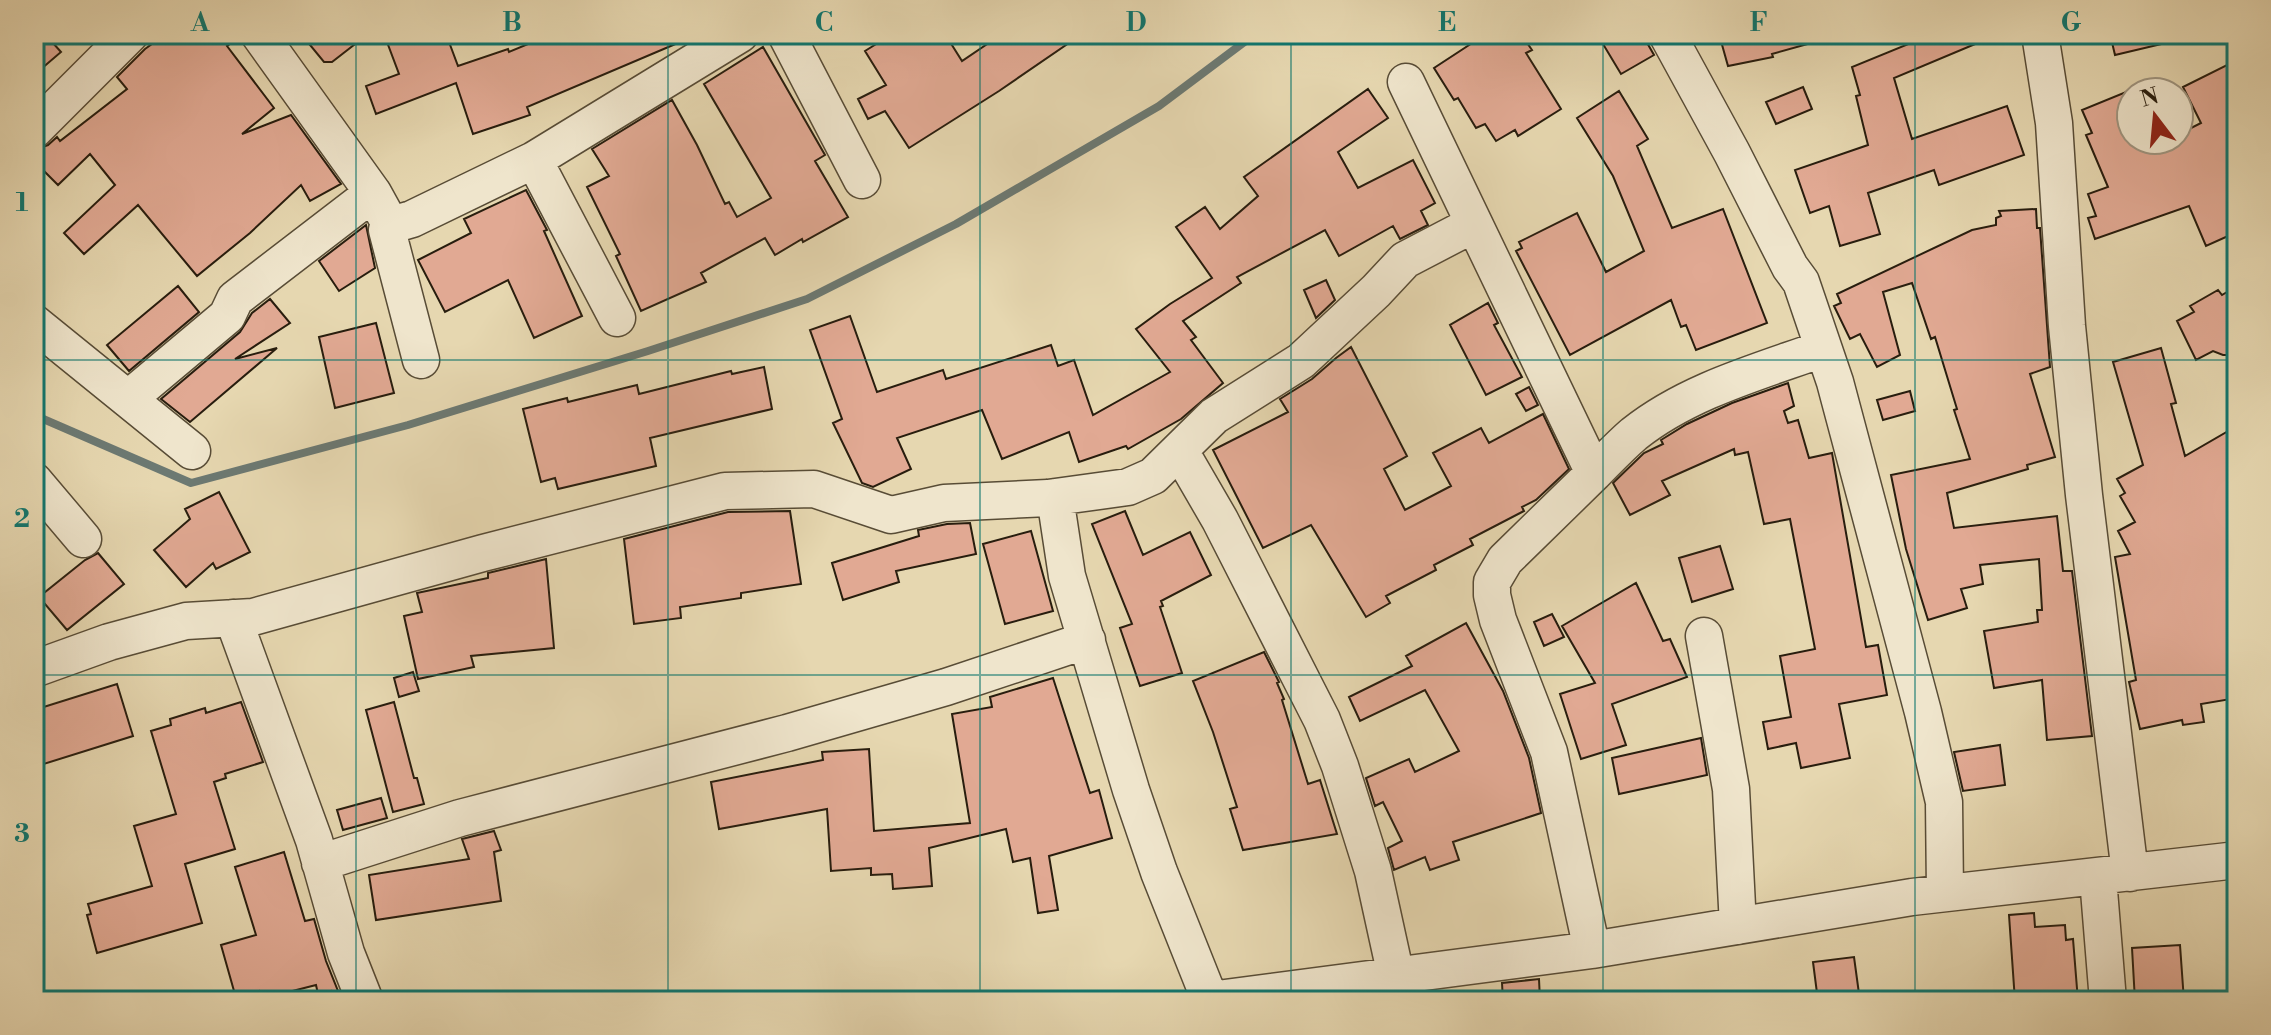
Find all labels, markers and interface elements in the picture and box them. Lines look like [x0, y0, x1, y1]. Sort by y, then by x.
text: A [190, 7, 210, 39]
text: B [502, 7, 522, 39]
text: C [815, 7, 833, 39]
text: D [1126, 7, 1146, 39]
text: E [1438, 7, 1456, 39]
text: F [1750, 7, 1768, 39]
text: G [2061, 7, 2082, 39]
north arrow [2115, 76, 2195, 156]
text: N [2138, 83, 2163, 114]
text: 1 [16, 187, 29, 219]
text: 2 [14, 503, 30, 535]
text: 3 [14, 818, 30, 850]

